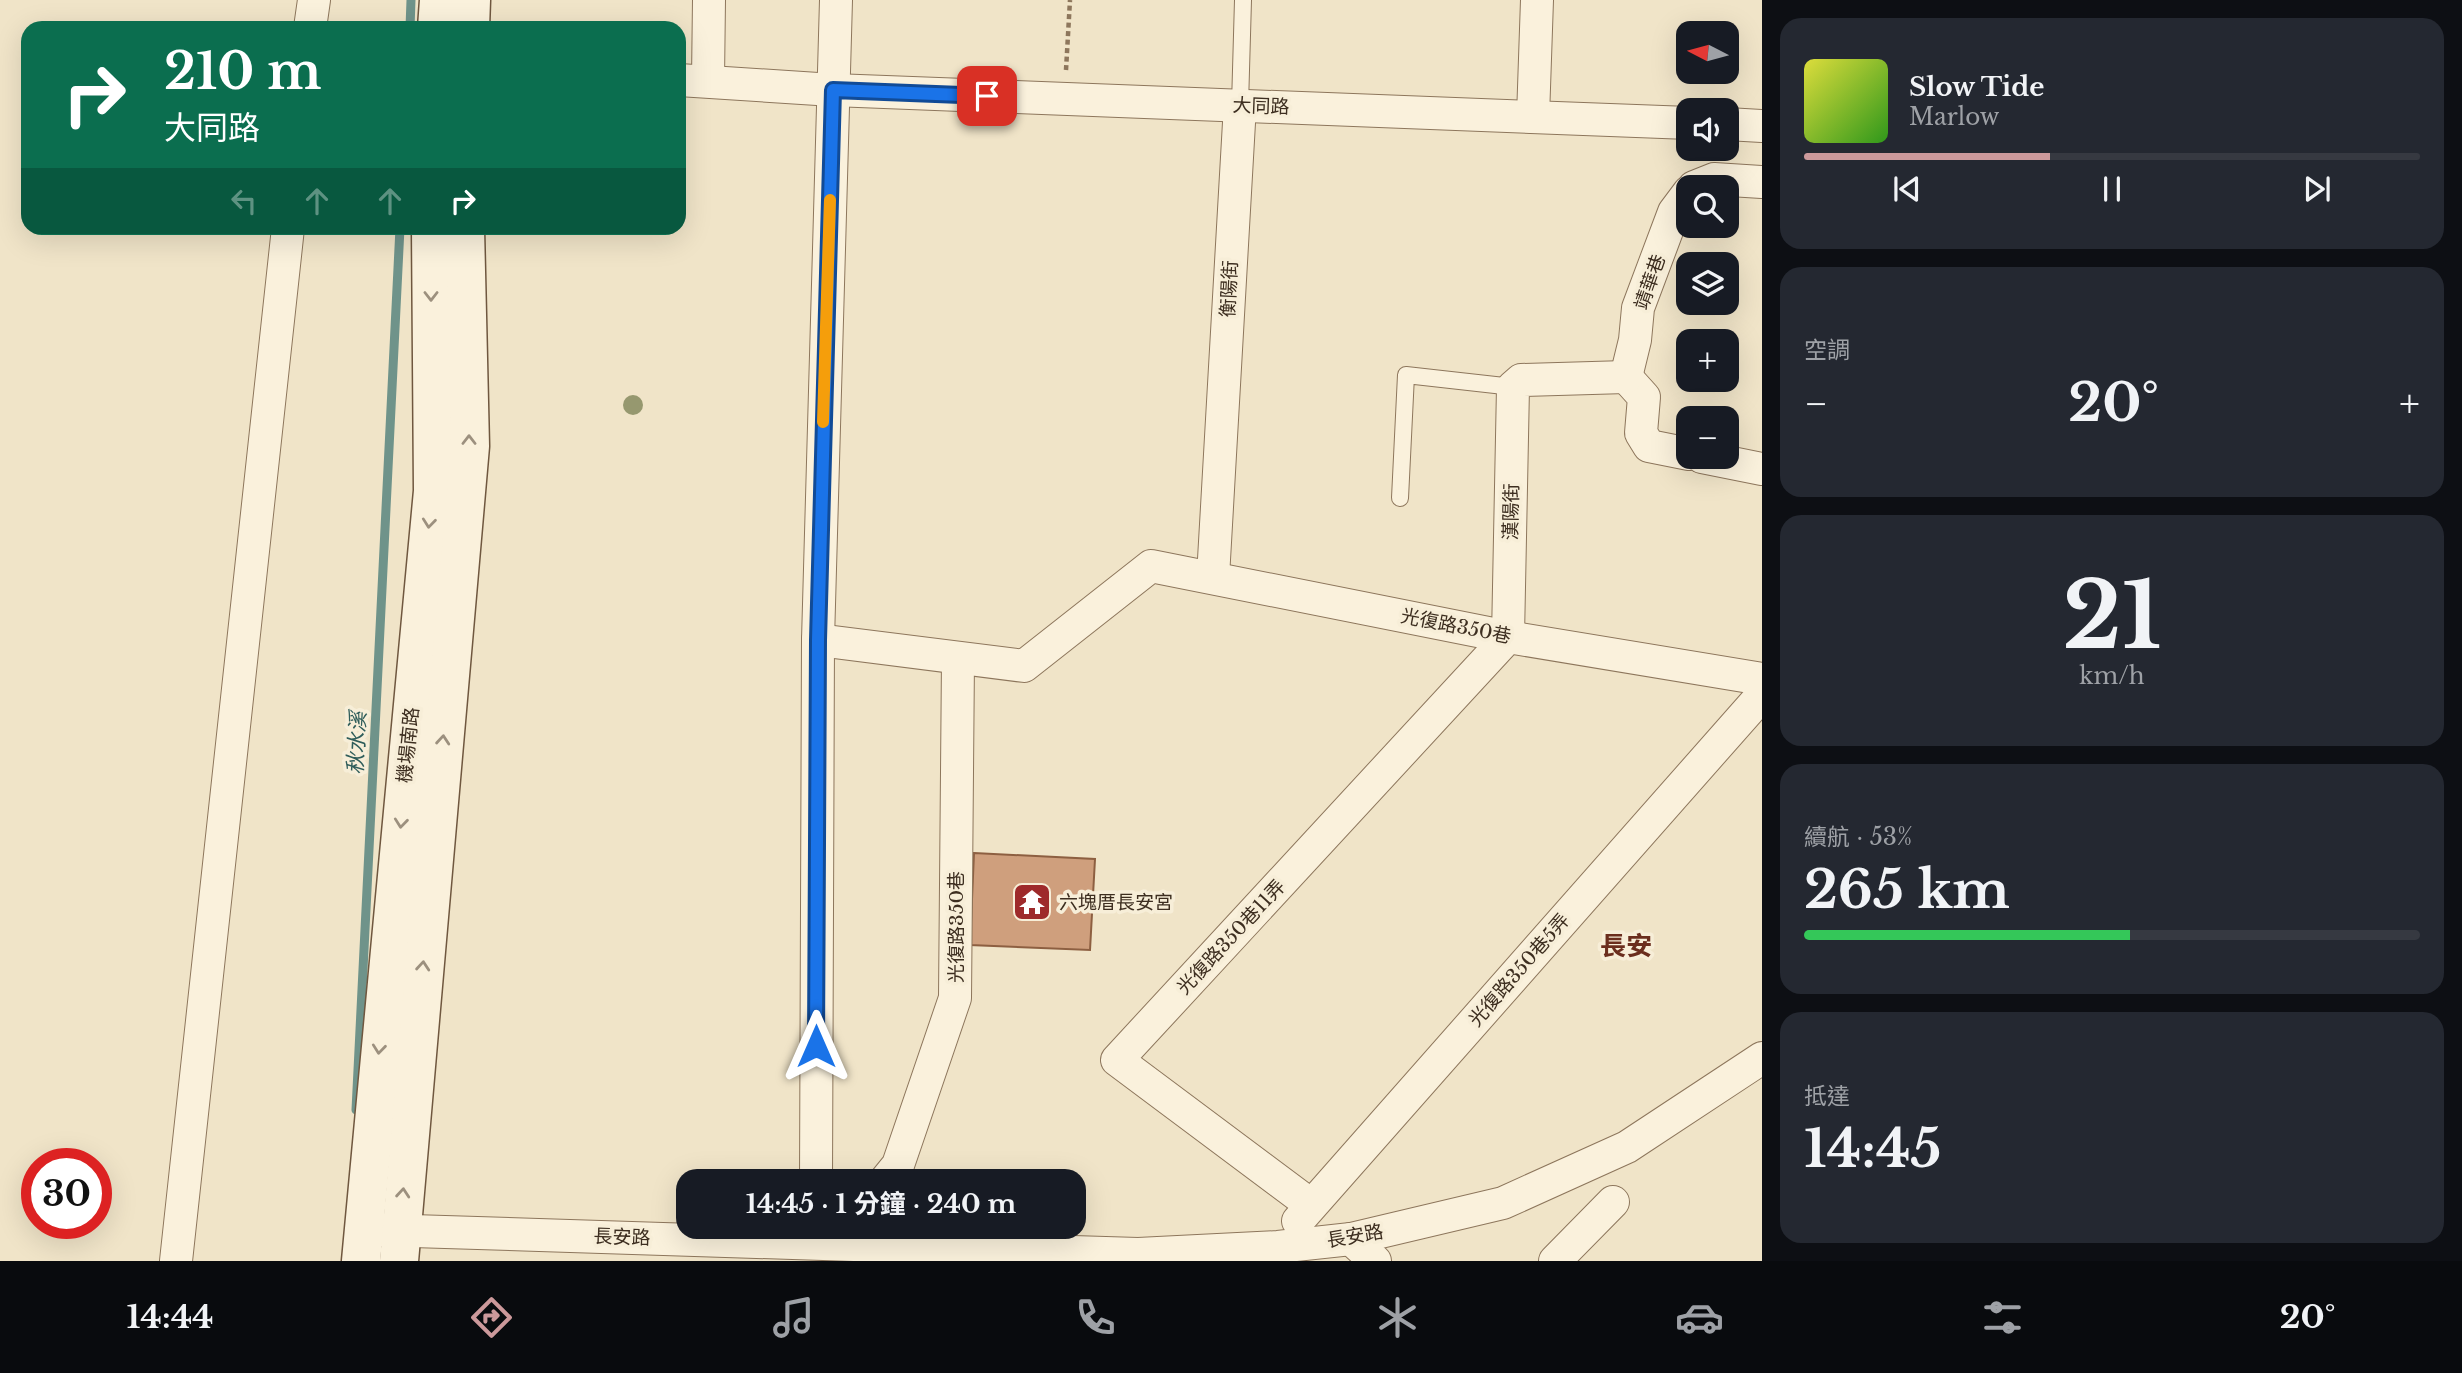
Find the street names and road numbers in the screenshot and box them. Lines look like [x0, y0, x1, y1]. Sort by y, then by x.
street label: 大同路 [1232, 94, 1290, 118]
street label: 靖華巷 [1630, 251, 1670, 313]
street label: 衡陽街 [1216, 260, 1242, 318]
street label: 漢陽街 [1499, 483, 1523, 541]
street label: 光復路350巷 [1399, 604, 1513, 648]
street label: 機場南路 [393, 706, 423, 784]
street label: 光復路350巷 [945, 871, 968, 983]
street label: 光復路350巷11弄 [1172, 875, 1290, 999]
street label: 光復路350巷5弄 [1464, 909, 1574, 1031]
street label: 長安路 [1325, 1220, 1385, 1252]
street label: 長安路 [593, 1225, 651, 1249]

